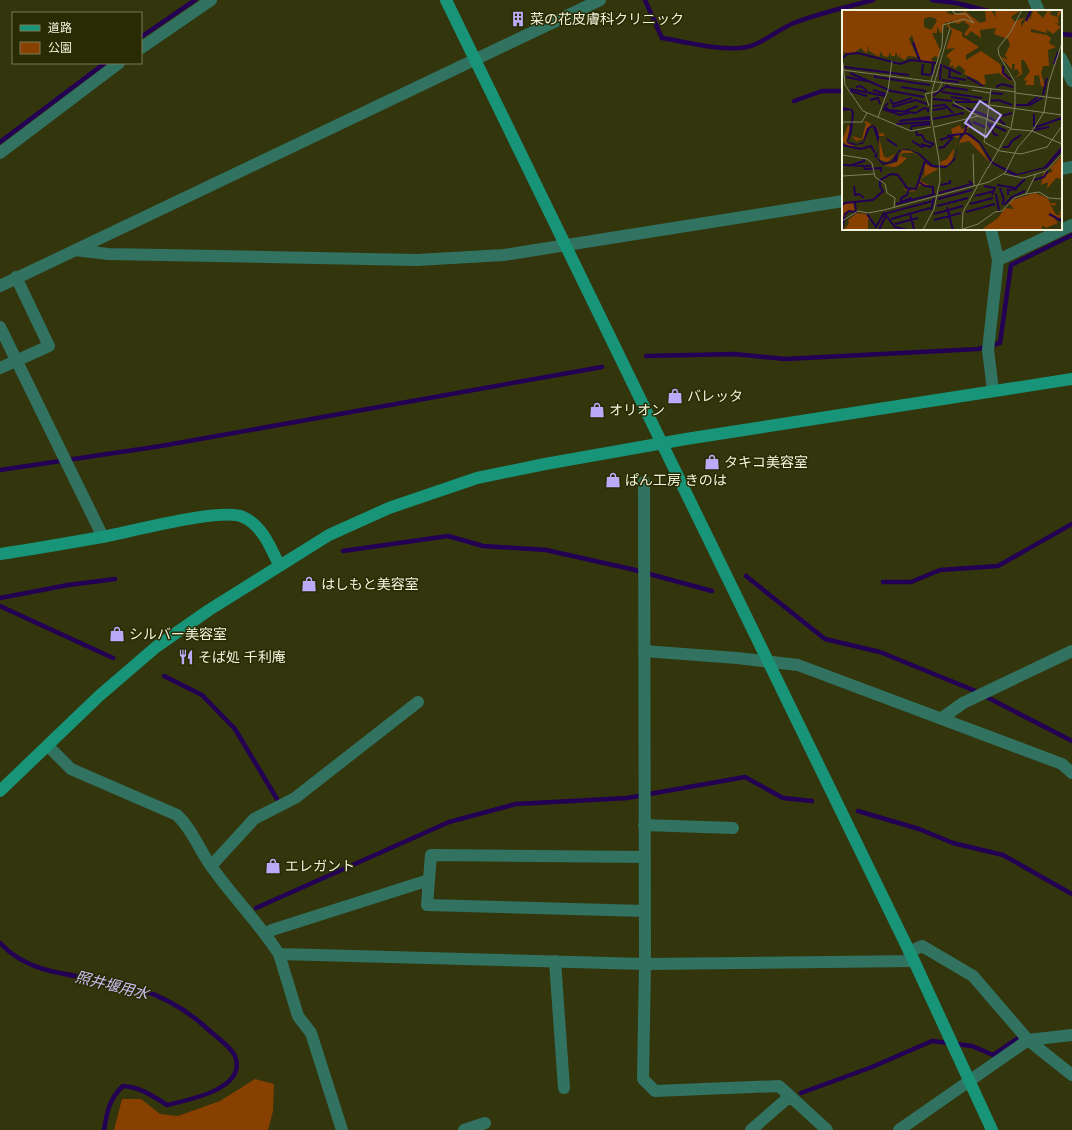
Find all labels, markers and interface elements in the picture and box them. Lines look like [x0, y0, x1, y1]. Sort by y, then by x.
place label: 菜の花皮膚科クリニック [530, 9, 684, 29]
building icon: 菜の花皮膚科クリニック [509, 10, 527, 28]
inset map [842, 10, 1062, 230]
legend [12, 12, 142, 64]
text: 道路 [48, 19, 72, 36]
text: 公園 [48, 39, 72, 56]
place label: バレッタ [687, 386, 743, 406]
shop icon: バレッタ [666, 387, 684, 405]
place label: オリオン [609, 400, 665, 420]
shop icon: オリオン [588, 401, 606, 419]
place label: タキコ美容室 [724, 452, 808, 472]
shop icon: タキコ美容室 [703, 453, 721, 471]
place label: ぱん工房 きのは [625, 470, 727, 490]
shop icon: ぱん工房 きのは [604, 471, 622, 489]
place label: はしもと美容室 [321, 574, 419, 594]
shop icon: はしもと美容室 [300, 575, 318, 593]
place label: シルバー美容室 [129, 624, 227, 644]
shop icon: シルバー美容室 [108, 625, 126, 643]
place label: そば処 千利庵 [198, 647, 286, 667]
restaurant icon: そば処 千利庵 [177, 648, 195, 666]
place label: エレガント [285, 856, 355, 876]
shop icon: エレガント [264, 857, 282, 875]
water label: 照井堰用水 [73, 966, 153, 1005]

